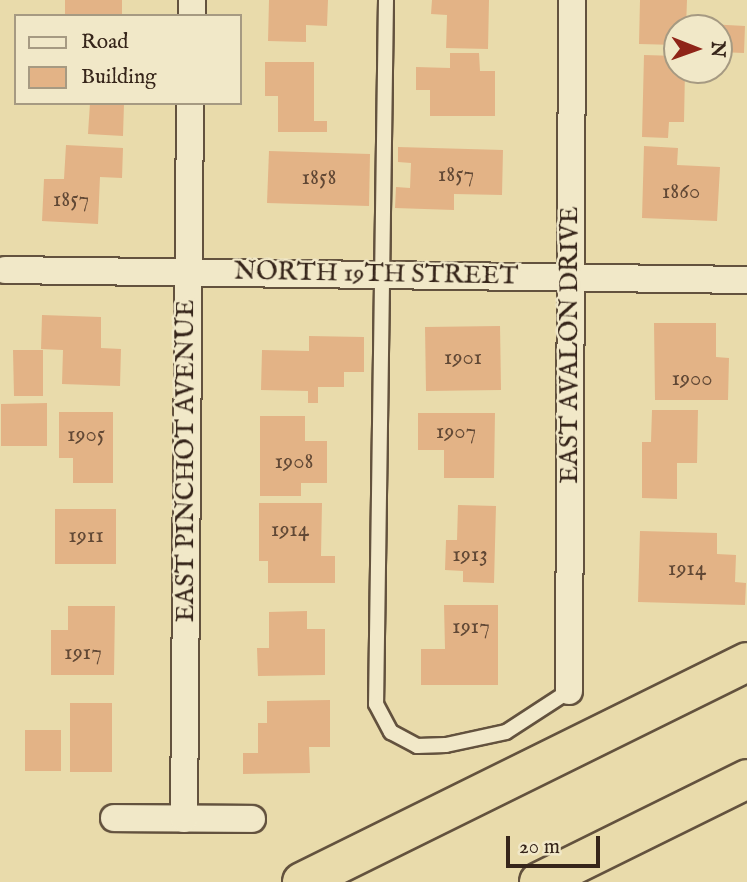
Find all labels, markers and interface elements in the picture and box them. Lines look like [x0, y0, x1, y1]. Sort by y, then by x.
legend [14, 14, 242, 105]
north arrow [663, 14, 733, 84]
text: Road [81, 29, 128, 56]
text: N [705, 41, 729, 58]
text: Building [81, 64, 156, 91]
house number: 1857 [438, 161, 474, 189]
house number: 1858 [302, 164, 336, 192]
house number: 1860 [662, 178, 700, 206]
house number: 1857 [53, 186, 89, 214]
street label: EAST AVALON DRIVE [554, 206, 586, 484]
street label: NORTH 19TH STREET [234, 256, 518, 292]
street label: EAST PINCHOT AVENUE [170, 300, 202, 622]
house number: 1901 [444, 344, 482, 372]
house number: 1900 [671, 365, 713, 393]
house number: 1907 [436, 418, 476, 446]
house number: 1905 [67, 421, 105, 449]
house number: 1908 [275, 448, 313, 476]
house number: 1914 [271, 516, 309, 544]
house number: 1911 [68, 522, 104, 550]
house number: 1913 [452, 541, 488, 569]
house number: 1914 [668, 555, 706, 583]
house number: 1917 [452, 613, 490, 641]
house number: 1917 [64, 639, 102, 667]
scale bar [509, 822, 604, 866]
text: 20 m [519, 834, 560, 861]

